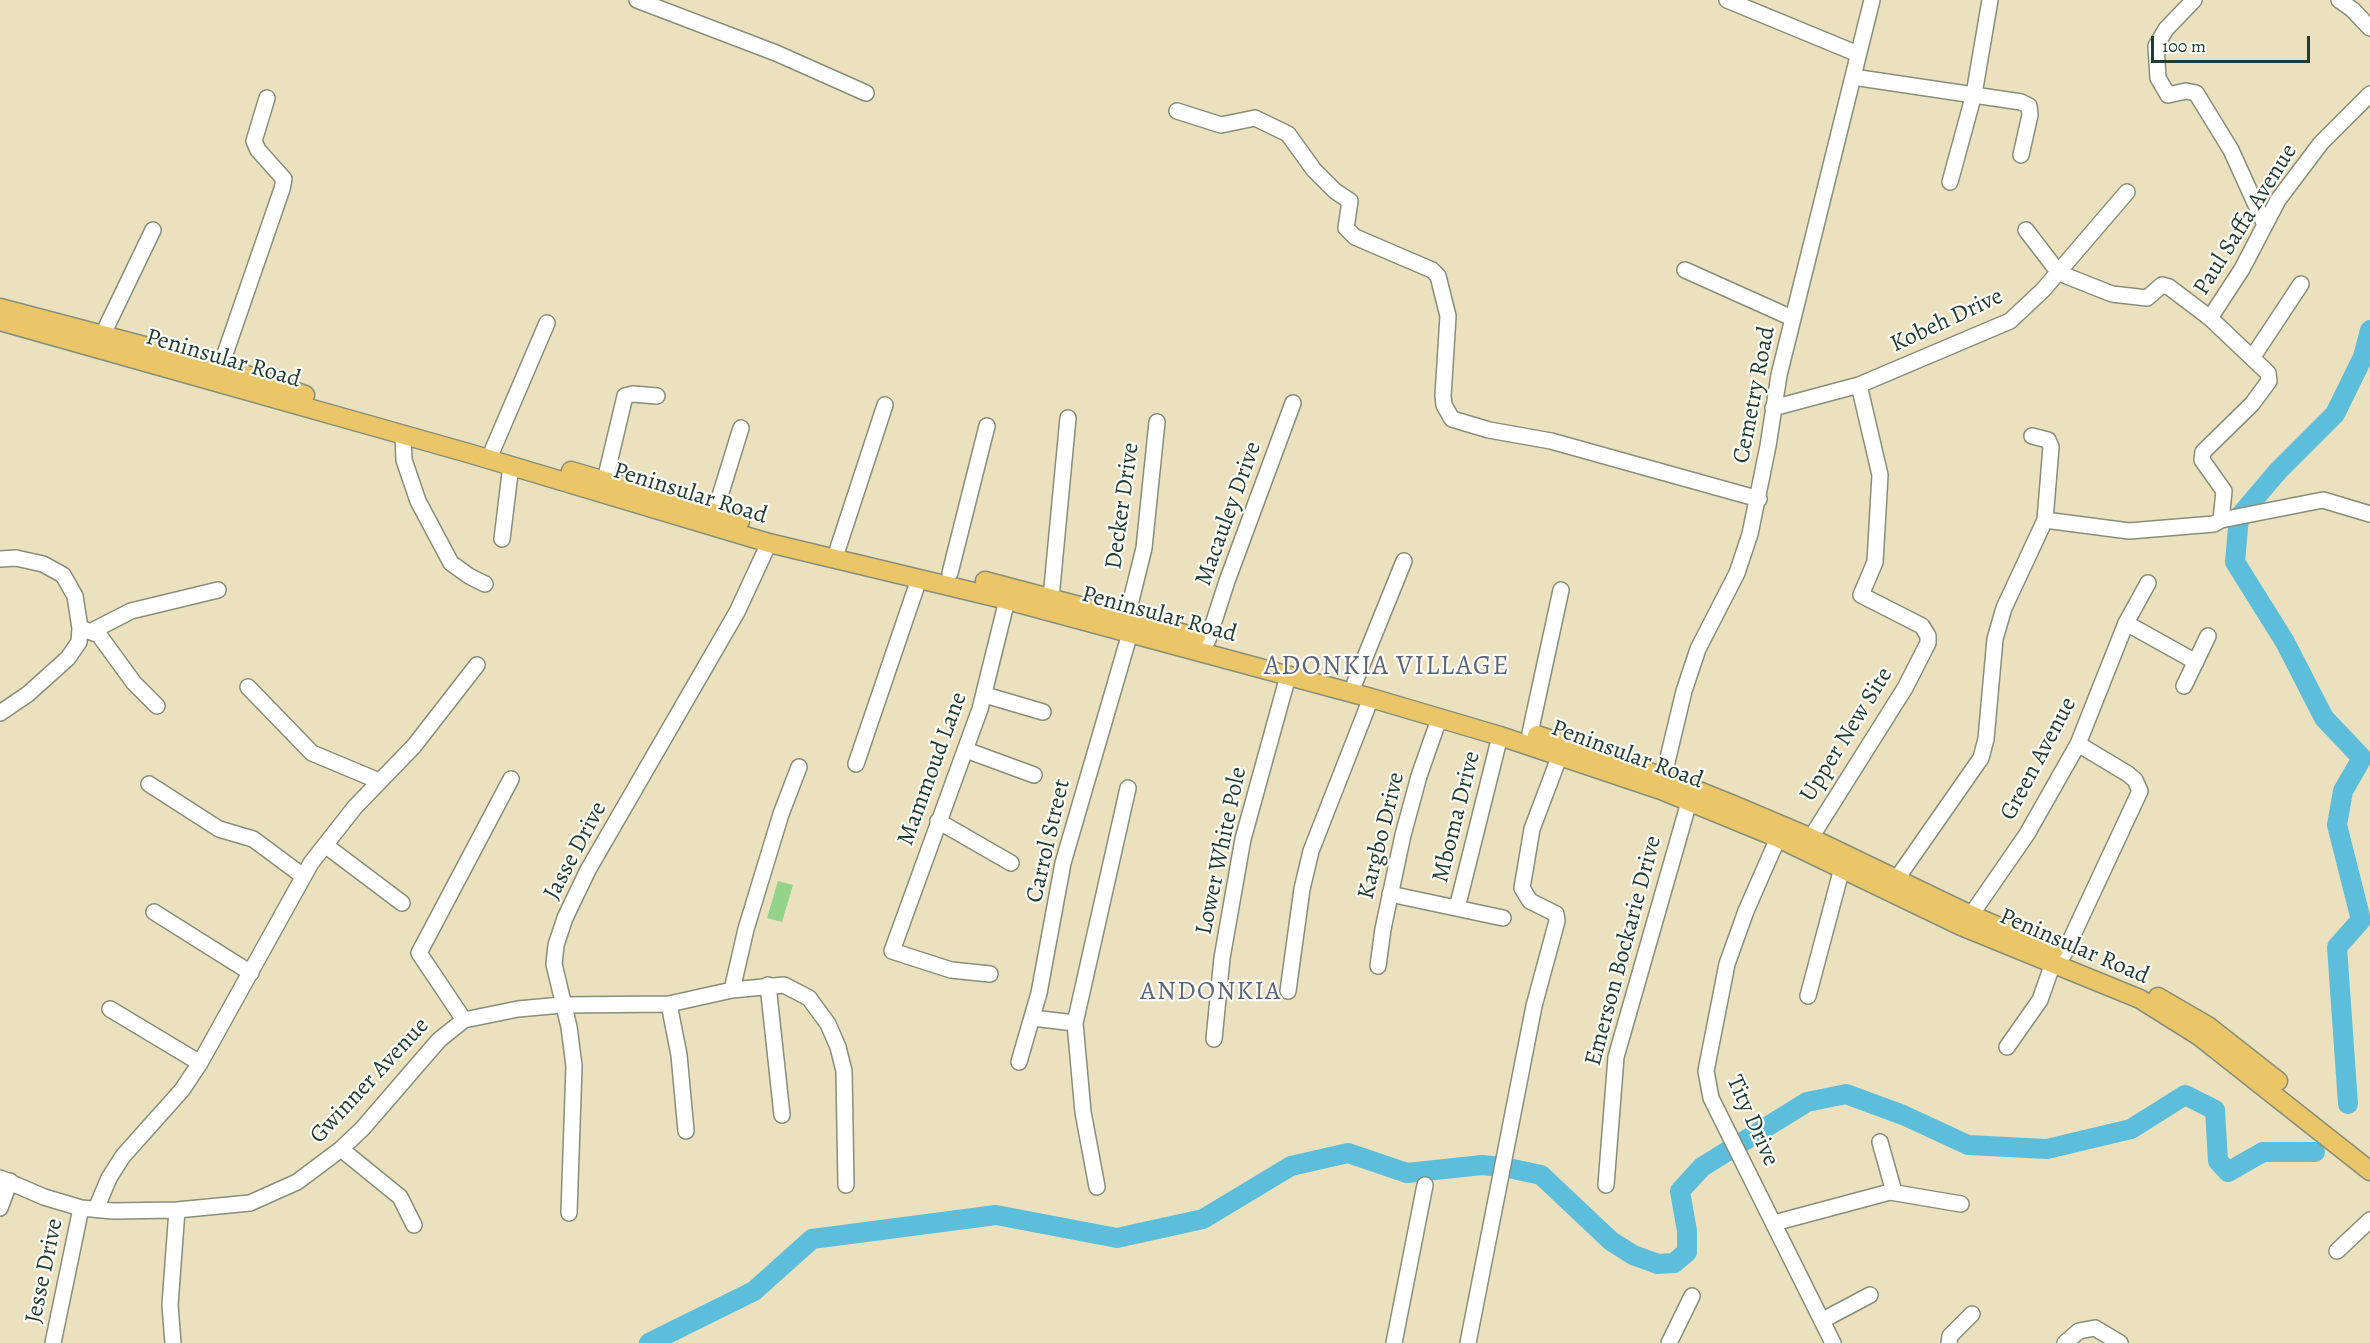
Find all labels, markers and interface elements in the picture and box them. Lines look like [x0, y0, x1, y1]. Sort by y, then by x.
scale bar [2154, 24, 2313, 62]
text: 100 m [2162, 34, 2206, 58]
street label: Paul Saffa Avenue [2188, 139, 2304, 301]
street label: Kobeh Drive [1886, 282, 2008, 360]
street label: Peninsular Road [142, 323, 304, 395]
street label: Cemetry Road [1728, 324, 1782, 466]
street label: Macauley Drive [1190, 438, 1268, 590]
street label: Decker Drive [1100, 441, 1146, 571]
street label: Peninsular Road [609, 457, 771, 531]
street label: Peninsular Road [1078, 580, 1240, 650]
district label: ADONKIA VILLAGE [1264, 651, 1510, 683]
street label: Upper New Site [1794, 662, 1900, 808]
street label: Mammoud Lane [892, 688, 974, 850]
street label: Green Avenue [1995, 692, 2083, 826]
street label: Peninsular Road [1547, 714, 1707, 796]
street label: Mboma Drive [1427, 748, 1487, 886]
street label: Lower White Pole [1190, 764, 1254, 938]
street label: Kargbo Drive [1352, 769, 1412, 903]
street label: Carrol Street [1021, 776, 1077, 906]
street label: Jasse Drive [538, 797, 614, 905]
street label: Emerson Bockarie Drive [1579, 833, 1669, 1069]
street label: Peninsular Road [1995, 903, 2153, 991]
district label: ANDONKIA [1140, 977, 1282, 1009]
street label: Gwinner Avenue [304, 1012, 436, 1150]
street label: Tity Drive [1719, 1071, 1785, 1171]
street label: Jesse Drive [20, 1216, 70, 1326]

